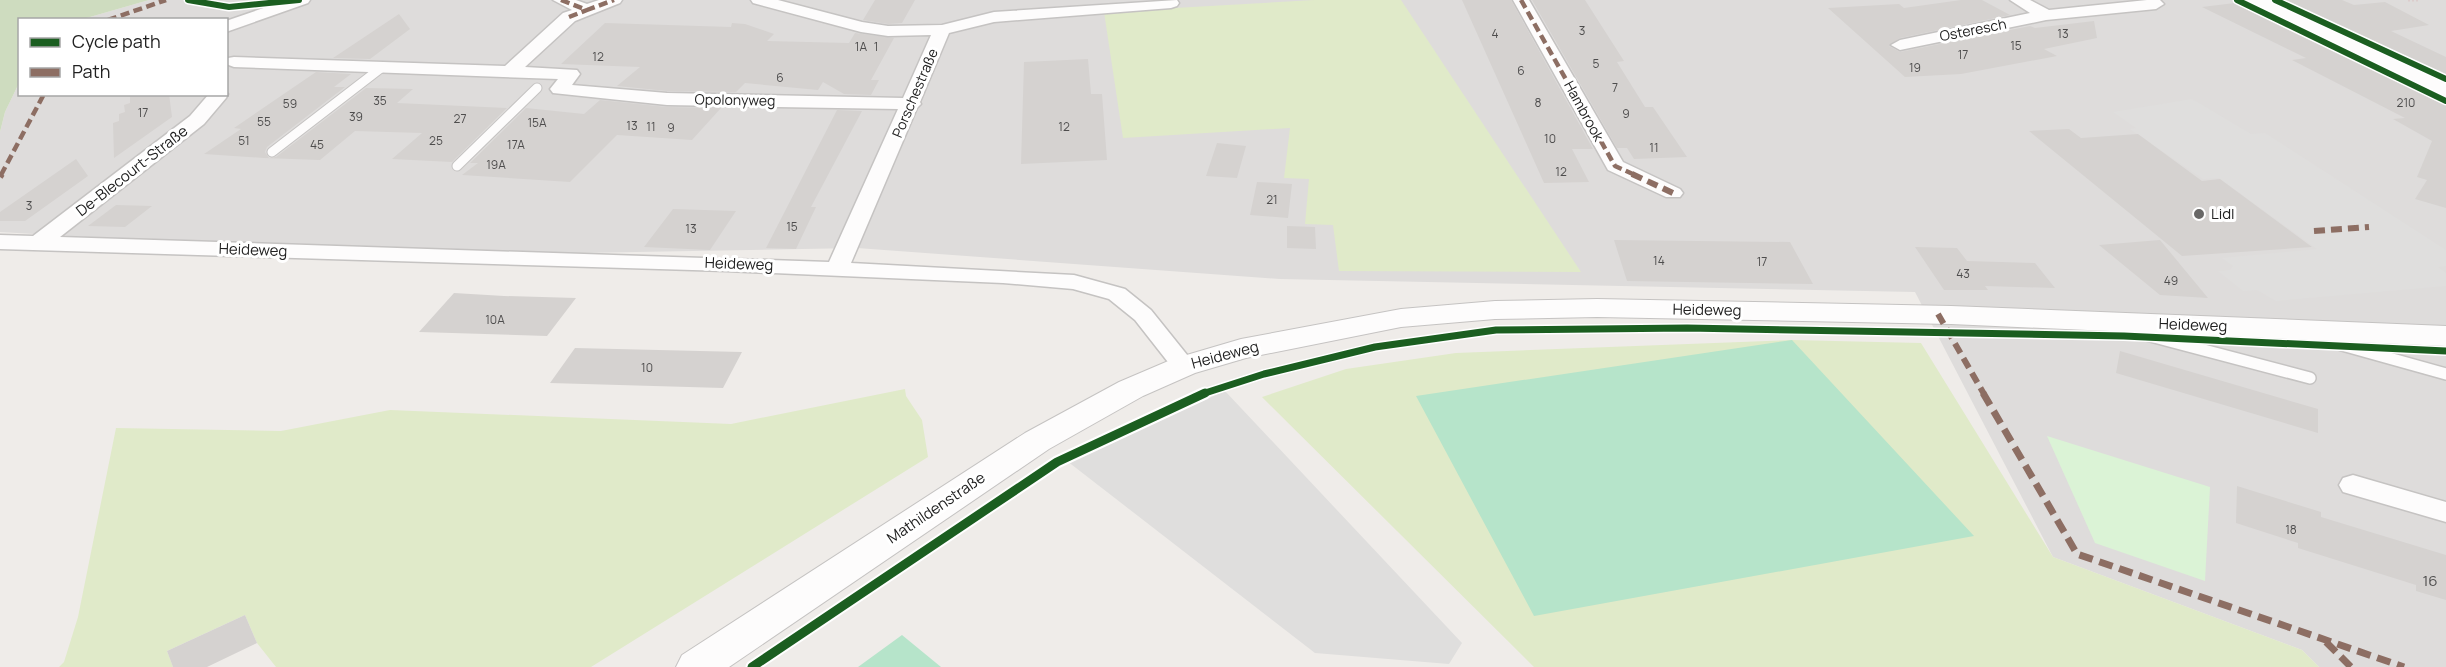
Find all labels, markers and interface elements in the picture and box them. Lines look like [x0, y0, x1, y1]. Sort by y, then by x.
street label: Osteresch [1938, 14, 2008, 45]
legend [18, 18, 228, 96]
house number: 3 [1579, 22, 1585, 39]
house number: 4 [1491, 25, 1499, 42]
house number: 13 [2057, 25, 2069, 42]
text: Cycle path [72, 29, 161, 53]
house number: 15 [2010, 37, 2022, 54]
house number: 1A [855, 38, 868, 55]
house number: 1 [874, 38, 878, 55]
street label: Porschestraße [887, 45, 942, 140]
house number: 17 [1958, 46, 1968, 63]
house number: 12 [592, 48, 604, 65]
house number: 5 [1593, 55, 1600, 72]
text: Path [72, 59, 110, 83]
house number: 19 [1909, 59, 1921, 76]
house number: 6 [1517, 62, 1525, 79]
house number: 6 [776, 69, 784, 86]
street label: Hambrook [1560, 77, 1609, 145]
house number: 7 [1612, 79, 1618, 96]
street label: Opolonyweg [695, 89, 775, 110]
house number: 35 [373, 92, 387, 109]
house number: 8 [1535, 94, 1542, 111]
house number: 210 [2397, 94, 2415, 111]
house number: 59 [283, 95, 297, 112]
house number: 17 [138, 104, 148, 121]
house number: 9 [1622, 105, 1630, 122]
house number: 39 [349, 108, 363, 125]
house number: 27 [454, 110, 466, 127]
house number: 55 [257, 113, 271, 130]
house number: 15A [527, 114, 547, 131]
house number: 13 [626, 117, 638, 134]
house number: 11 [646, 118, 656, 135]
house number: 12 [1058, 118, 1070, 135]
house number: 9 [667, 119, 675, 136]
street label: De-Blecourt-Straße [71, 120, 192, 221]
house number: 10 [1544, 130, 1556, 147]
house number: 51 [238, 132, 250, 149]
house number: 25 [429, 132, 443, 149]
house number: 45 [310, 136, 324, 153]
house number: 17A [507, 136, 525, 153]
house number: 11 [1649, 139, 1659, 156]
house number: 19A [486, 156, 506, 173]
house number: 12 [1555, 163, 1567, 180]
house number: 21 [1266, 191, 1278, 208]
house number: 3 [26, 197, 32, 214]
place label: Lidl [2211, 203, 2235, 224]
marker: Lidl [2192, 207, 2206, 221]
house number: 15 [786, 218, 798, 235]
house number: 13 [685, 220, 697, 237]
street label: Heideweg [218, 238, 288, 261]
street label: Heideweg [704, 252, 774, 275]
house number: 14 [1653, 252, 1665, 269]
house number: 17 [1757, 253, 1767, 270]
house number: 43 [1956, 265, 1970, 282]
house number: 49 [2164, 272, 2178, 289]
street label: Heideweg [1672, 298, 1742, 321]
house number: 10A [485, 311, 505, 328]
street label: Heideweg [2158, 313, 2228, 336]
street label: Heideweg [1189, 335, 1261, 374]
house number: 10 [641, 359, 653, 376]
street label: Mathildenstraße [882, 467, 989, 548]
house number: 18 [2285, 521, 2297, 538]
house number: 16 [2422, 570, 2438, 591]

